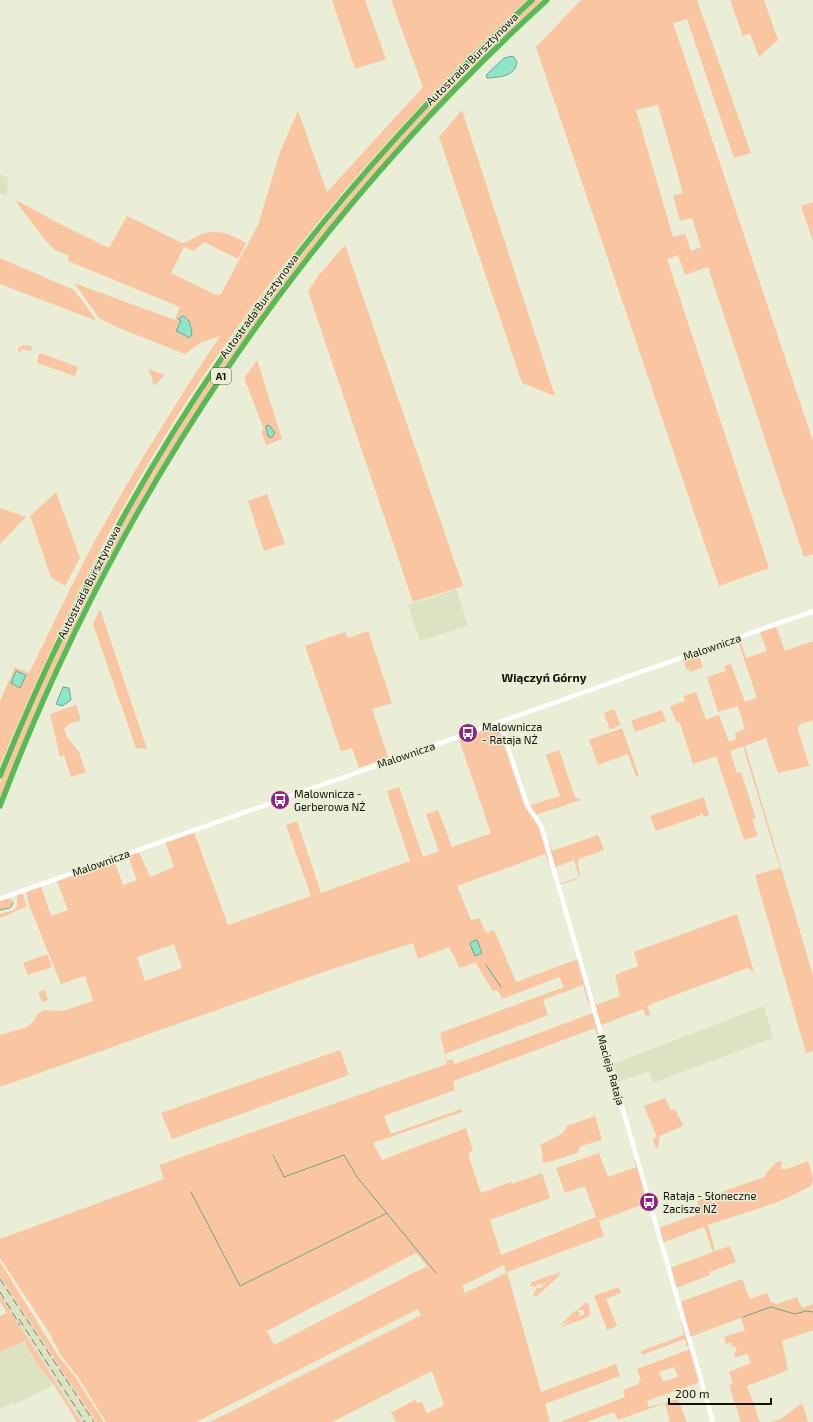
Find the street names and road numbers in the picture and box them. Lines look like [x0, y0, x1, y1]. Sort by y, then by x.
street label: Autostrada Bursztynowa [423, 10, 520, 107]
street label: Autostrada Bursztynowa [217, 251, 301, 360]
road number: A1 [211, 368, 231, 384]
street label: Autostrada Bursztynowa [54, 523, 123, 640]
street label: Malownicza [681, 631, 743, 663]
street label: Malownicza [375, 739, 437, 771]
street label: Malownicza [70, 846, 131, 879]
street label: Macieja Rataja [594, 1033, 628, 1107]

